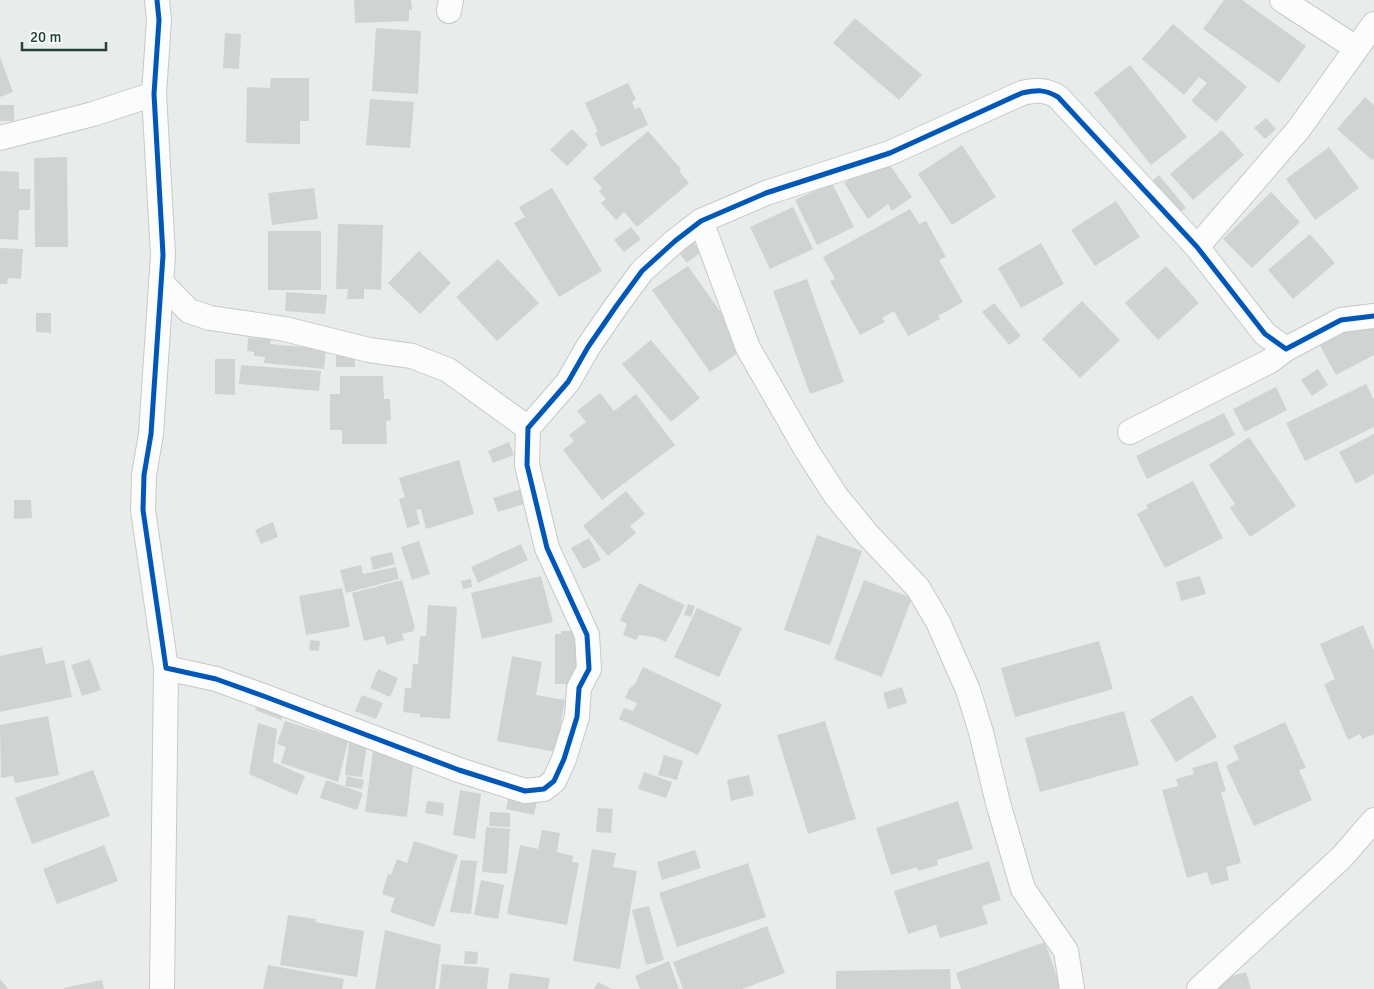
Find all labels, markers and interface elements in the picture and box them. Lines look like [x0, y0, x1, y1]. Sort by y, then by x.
scale bar [22, 20, 106, 52]
text: 20 m [30, 28, 61, 46]

